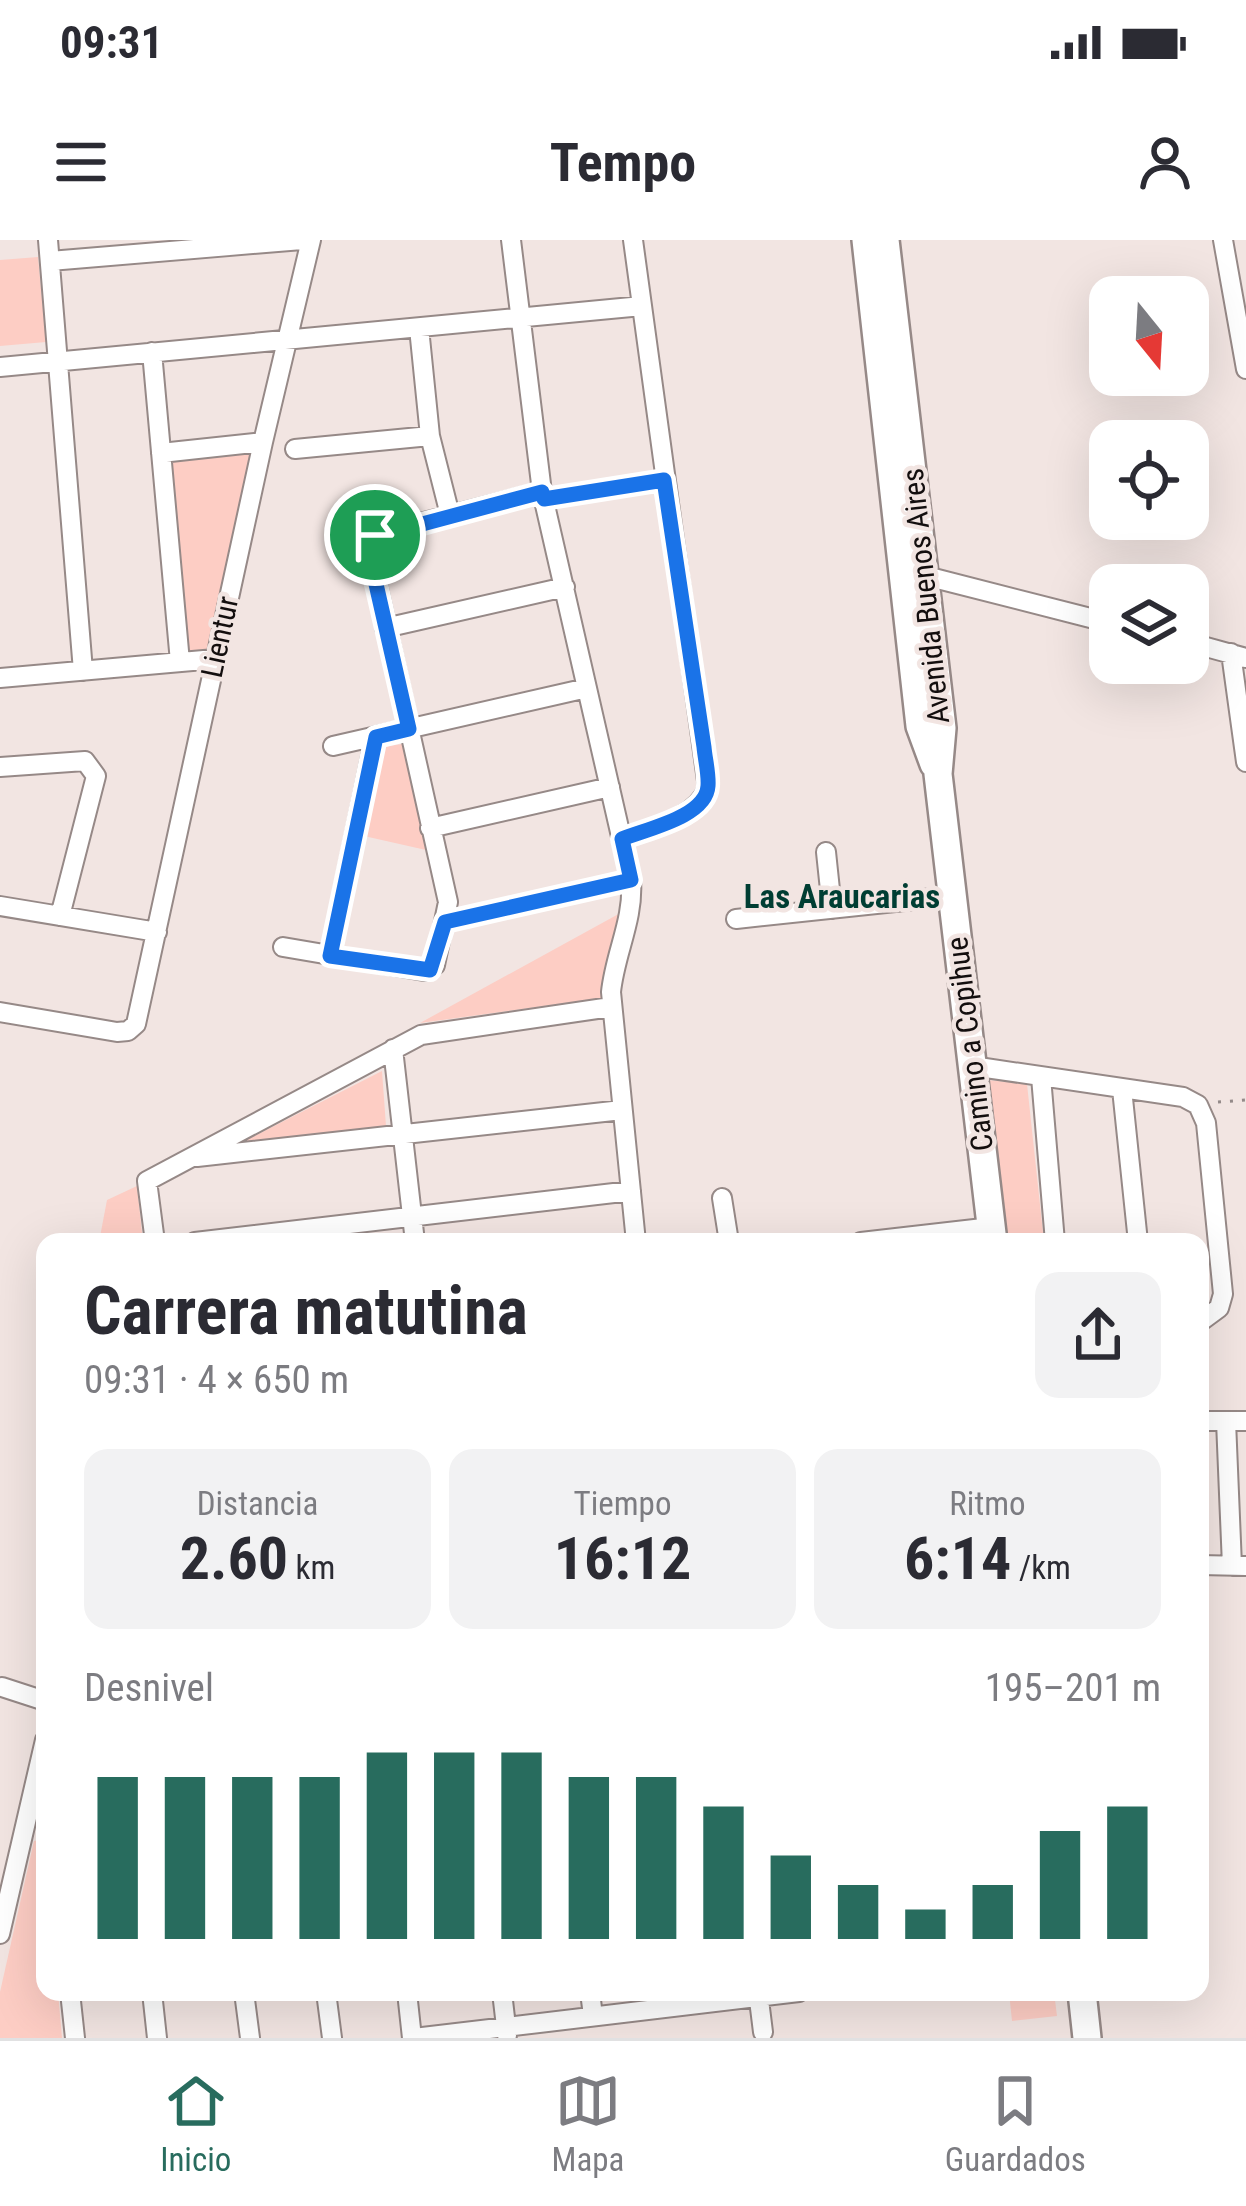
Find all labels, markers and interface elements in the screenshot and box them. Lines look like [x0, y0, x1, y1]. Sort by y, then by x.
text: 09:31 [60, 16, 163, 69]
icon: menu [48, 129, 114, 195]
icon: person [1132, 129, 1198, 195]
text: Tempo [550, 131, 696, 194]
north arrow [1089, 276, 1209, 396]
map controls [1089, 276, 1209, 684]
button: locate [1089, 420, 1209, 540]
street label: Avenida Buenos Aires [895, 467, 956, 726]
pin [324, 484, 426, 586]
icon: arrive [342, 502, 408, 568]
button: layers [1089, 564, 1209, 684]
street label: Lientur [194, 593, 245, 681]
district label: Las Araucarias [744, 877, 940, 916]
street label: Camino a Copihue [939, 935, 1000, 1153]
button: share [1035, 1272, 1161, 1398]
text: Carrera matutina [84, 1273, 528, 1350]
text: 09:31 · 4 × 650 m [84, 1357, 349, 1403]
text: Distancia [197, 1484, 318, 1523]
text: Tiempo [574, 1484, 671, 1523]
text: Ritmo [949, 1484, 1026, 1523]
text: 2.60 [180, 1523, 288, 1594]
text: 16:12 [554, 1523, 691, 1594]
text: 6:14 [904, 1523, 1011, 1594]
text: km [288, 1548, 335, 1587]
text: /km [1011, 1548, 1071, 1587]
text: Desnivel [84, 1665, 214, 1711]
text: 195–201 m [985, 1665, 1161, 1711]
tab: Inicio [160, 2068, 231, 2179]
tab: Mapa [552, 2068, 624, 2179]
tab: Guardados [945, 2068, 1086, 2179]

